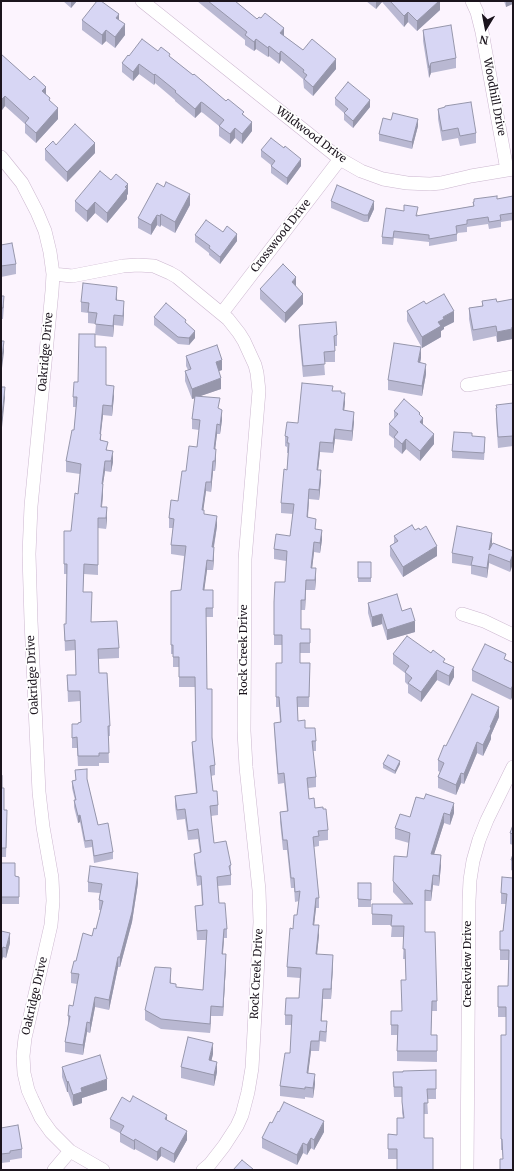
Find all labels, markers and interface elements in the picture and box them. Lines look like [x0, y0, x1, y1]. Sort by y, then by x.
north arrow [466, 8, 506, 48]
text: N [478, 32, 489, 47]
street label: Woodhill Drive [480, 57, 508, 137]
street label: Wildwood Drive [273, 104, 349, 166]
street label: Crosswood Drive [248, 197, 314, 275]
street label: Oakridge Drive [36, 312, 56, 392]
street label: Rock Creek Drive [237, 605, 251, 695]
street label: Oakridge Drive [24, 635, 42, 715]
street label: Creekview Drive [461, 921, 475, 1007]
street label: Rock Creek Drive [248, 928, 266, 1020]
street label: Oakridge Drive [20, 956, 50, 1036]

